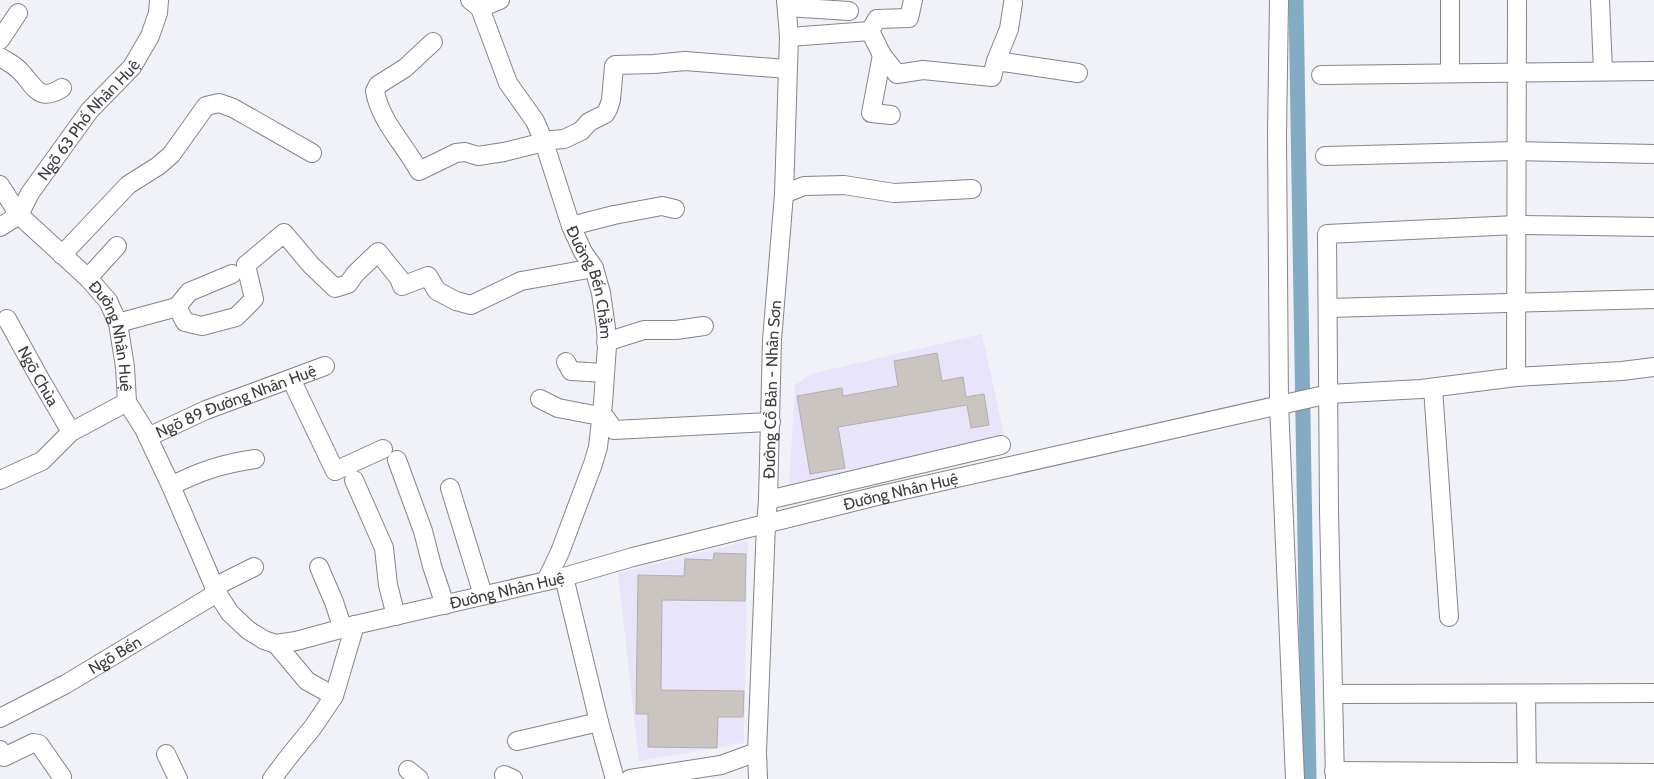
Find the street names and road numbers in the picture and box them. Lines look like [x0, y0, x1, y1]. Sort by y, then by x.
street label: Ngõ 63 Phố Nhân Huệ [34, 57, 144, 184]
street label: Đường Bến Chằm [562, 223, 616, 340]
street label: Đường Nhân Huệ [85, 277, 135, 392]
street label: Đường Cổ Bản - Nhân Sơn [760, 299, 785, 479]
street label: Ngõ Chùa [14, 343, 63, 410]
street label: Ngõ 89 Đường Nhân Huệ [153, 361, 319, 442]
street label: Đường Nhân Huệ [841, 469, 960, 514]
street label: Đường Nhân Huệ [448, 568, 566, 613]
street label: Ngõ Bến [85, 632, 145, 678]

